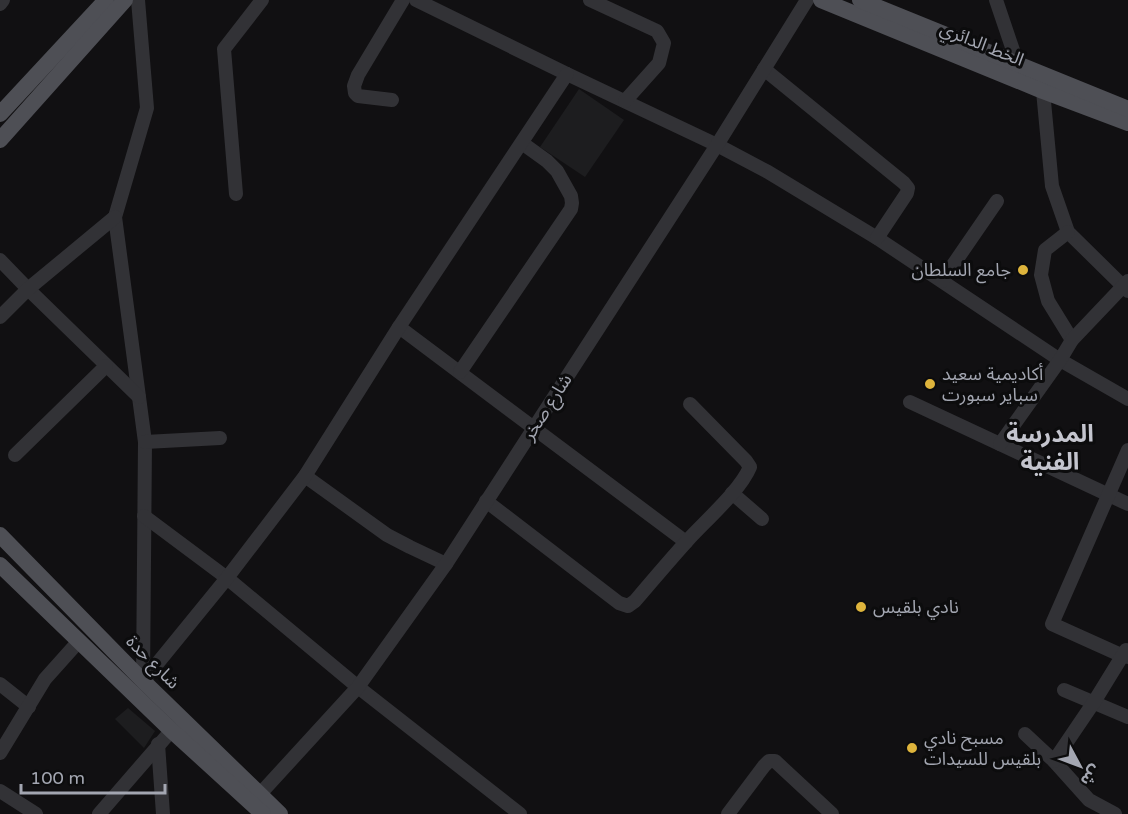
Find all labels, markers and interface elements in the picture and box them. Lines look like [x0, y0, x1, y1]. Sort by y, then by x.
street label: الخط الدائري [936, 17, 1027, 73]
place label: جامع السلطان [911, 259, 1011, 284]
marker: جامع السلطان [1016, 263, 1030, 277]
place label: أكاديمية سعيد سباير سبورت [942, 363, 1043, 406]
street label: شارع صخر [517, 370, 579, 447]
marker: أكاديمية سعيد سباير سبورت [923, 377, 937, 391]
district label: المدرسة الفنية [1006, 420, 1094, 477]
place label: نادي بلقيس [873, 596, 959, 620]
marker: نادي بلقيس [854, 600, 868, 614]
street label: شارع حدة [119, 630, 185, 696]
place label: مسبح نادي بلقيس للسيدات [924, 727, 1041, 770]
north arrow [1050, 736, 1110, 796]
marker: مسبح نادي بلقيس للسيدات [905, 741, 919, 755]
scale bar [21, 757, 165, 795]
text: ش [1076, 760, 1105, 790]
text: 100 m [30, 767, 85, 789]

